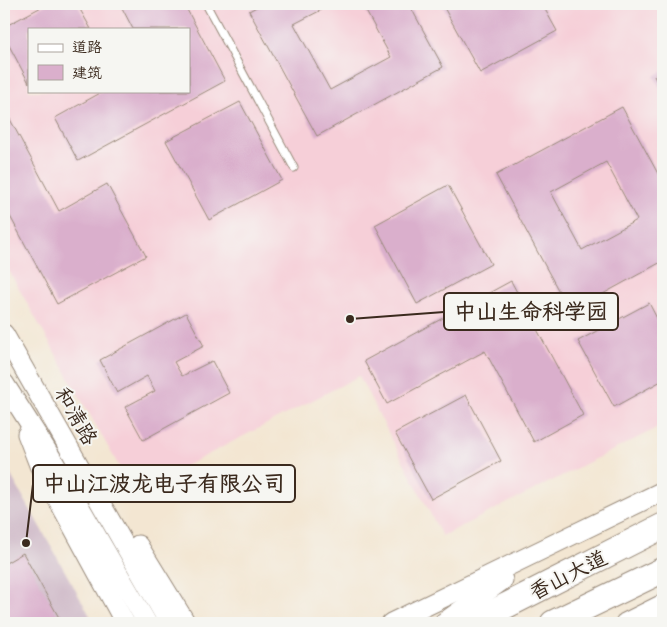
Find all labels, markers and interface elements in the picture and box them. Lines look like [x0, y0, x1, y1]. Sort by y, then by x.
legend [28, 28, 190, 92]
text: 道路 [72, 38, 102, 57]
text: 建筑 [72, 64, 102, 83]
callout: 中山生命科学园 [444, 293, 618, 330]
text: 中山生命科学园 [454, 298, 608, 326]
street label: 和清路 [49, 382, 103, 450]
callout: 中山江波龙电子有限公司 [33, 465, 295, 502]
text: 中山江波龙电子有限公司 [43, 470, 285, 498]
street label: 香山大道 [525, 544, 611, 606]

